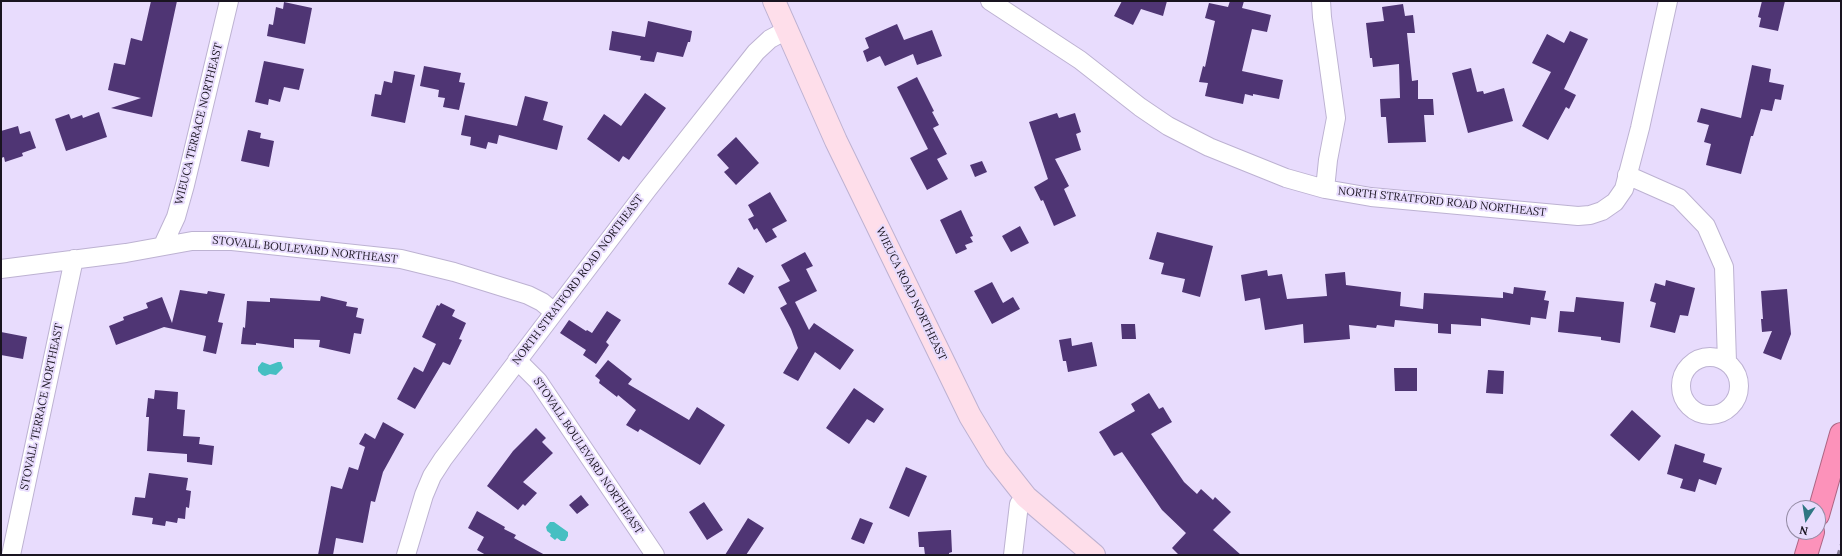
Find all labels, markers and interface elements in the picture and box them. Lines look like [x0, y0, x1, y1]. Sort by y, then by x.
street label: WIEUCA TERRACE NORTHEAST [173, 42, 225, 206]
street label: NORTH STRATFORD ROAD NORTHEAST [1337, 184, 1547, 220]
street label: NORTH STRATFORD ROAD NORTHEAST [510, 192, 646, 368]
street label: WIEUCA ROAD NORTHEAST [873, 225, 949, 363]
street label: STOVALL BOULEVARD NORTHEAST [212, 234, 398, 266]
street label: STOVALL TERRACE NORTHEAST [18, 322, 66, 492]
street label: STOVALL BOULEVARD NORTHEAST [530, 375, 646, 537]
north arrow [1786, 500, 1826, 540]
text: N [1798, 523, 1809, 538]

